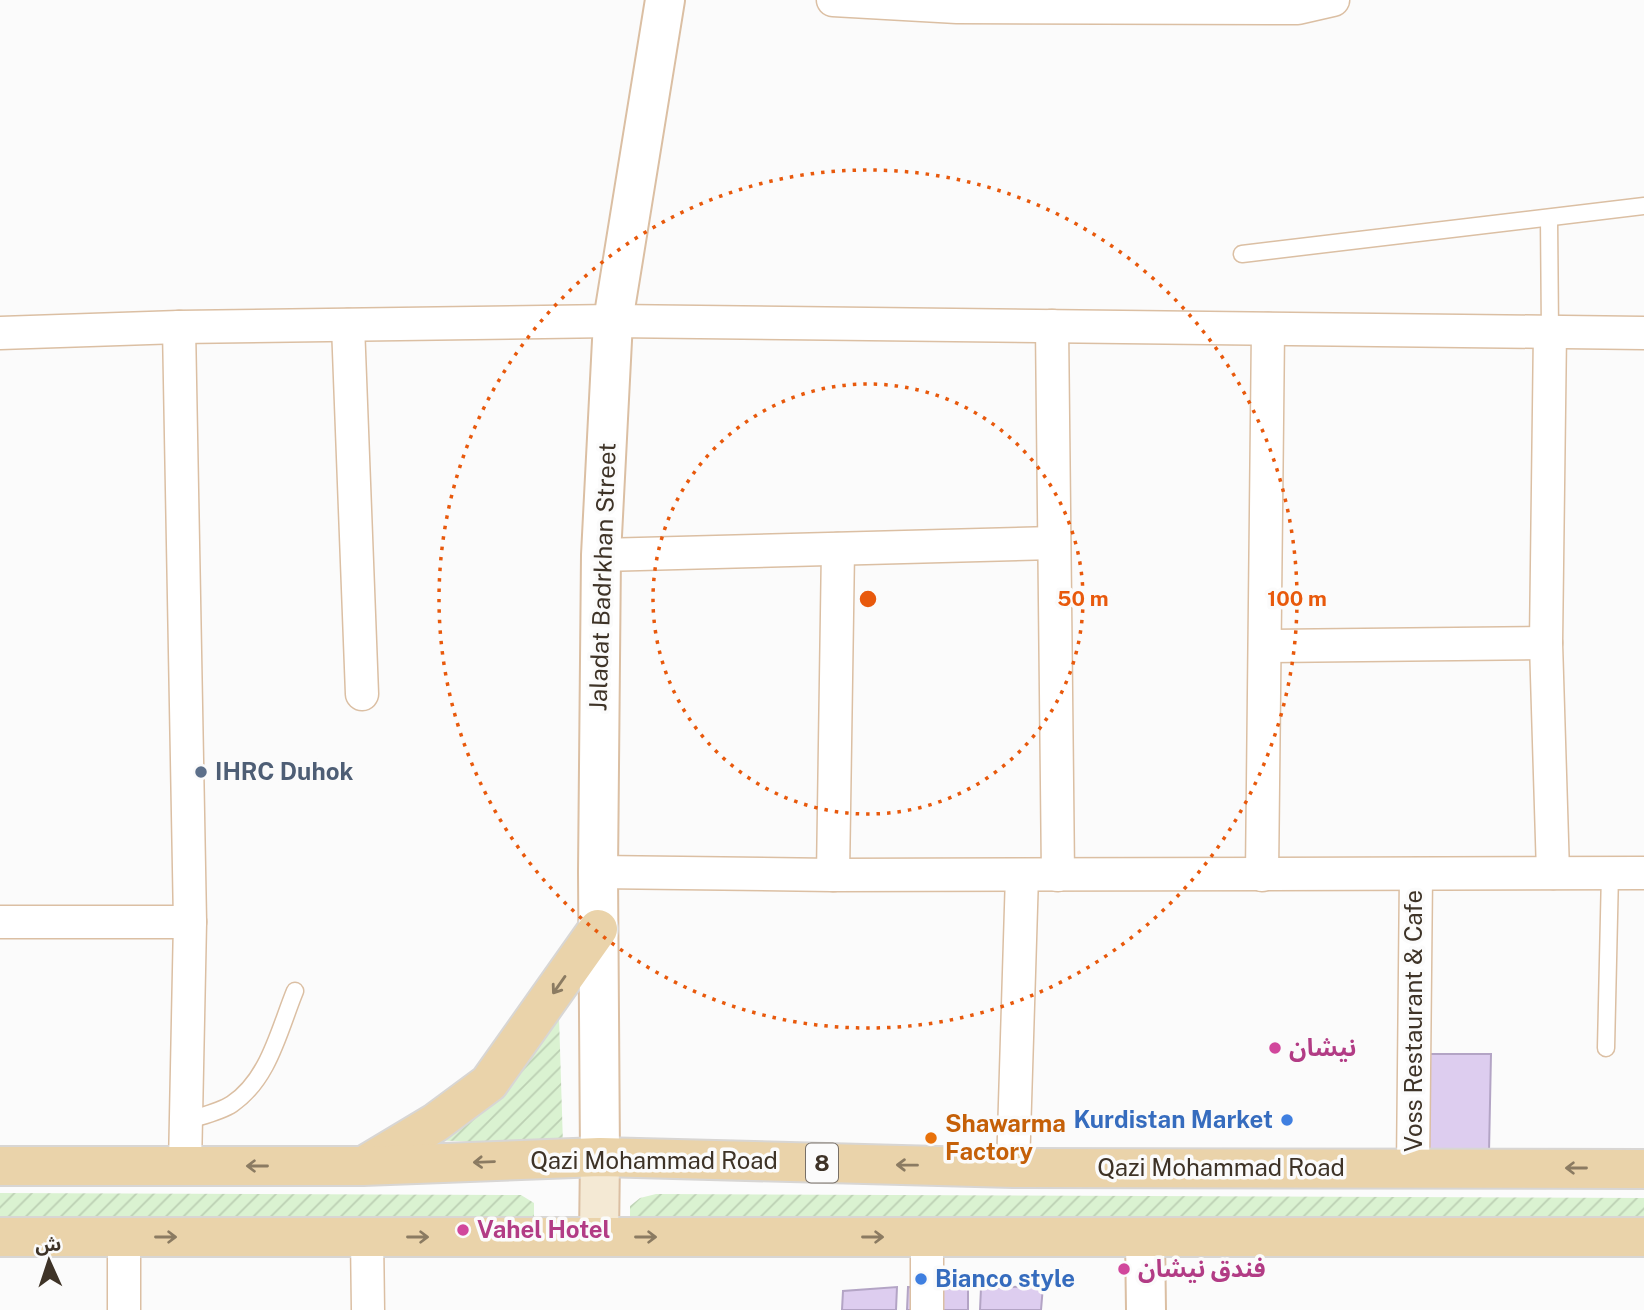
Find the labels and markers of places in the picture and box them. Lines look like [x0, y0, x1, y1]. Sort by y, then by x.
centre of rings [856, 587, 880, 611]
place label: IHRC Duhok [215, 757, 354, 785]
marker: IHRC Duhok [193, 764, 209, 780]
place label: نيشان [1289, 1033, 1356, 1062]
marker: نيشان [1267, 1040, 1283, 1056]
place label: Kurdistan Market [1073, 1105, 1273, 1133]
place label: Shawarma Factory [945, 1109, 1066, 1165]
marker: Kurdistan Market [1279, 1112, 1295, 1128]
marker: Shawarma Factory [923, 1130, 939, 1146]
place label: Vahel Hotel [477, 1215, 611, 1243]
marker: Vahel Hotel [455, 1222, 471, 1238]
place label: فندق نيشان [1138, 1254, 1266, 1283]
marker: فندق نيشان [1116, 1261, 1132, 1277]
place label: Bianco style [935, 1264, 1075, 1292]
marker: Bianco style [913, 1271, 929, 1287]

